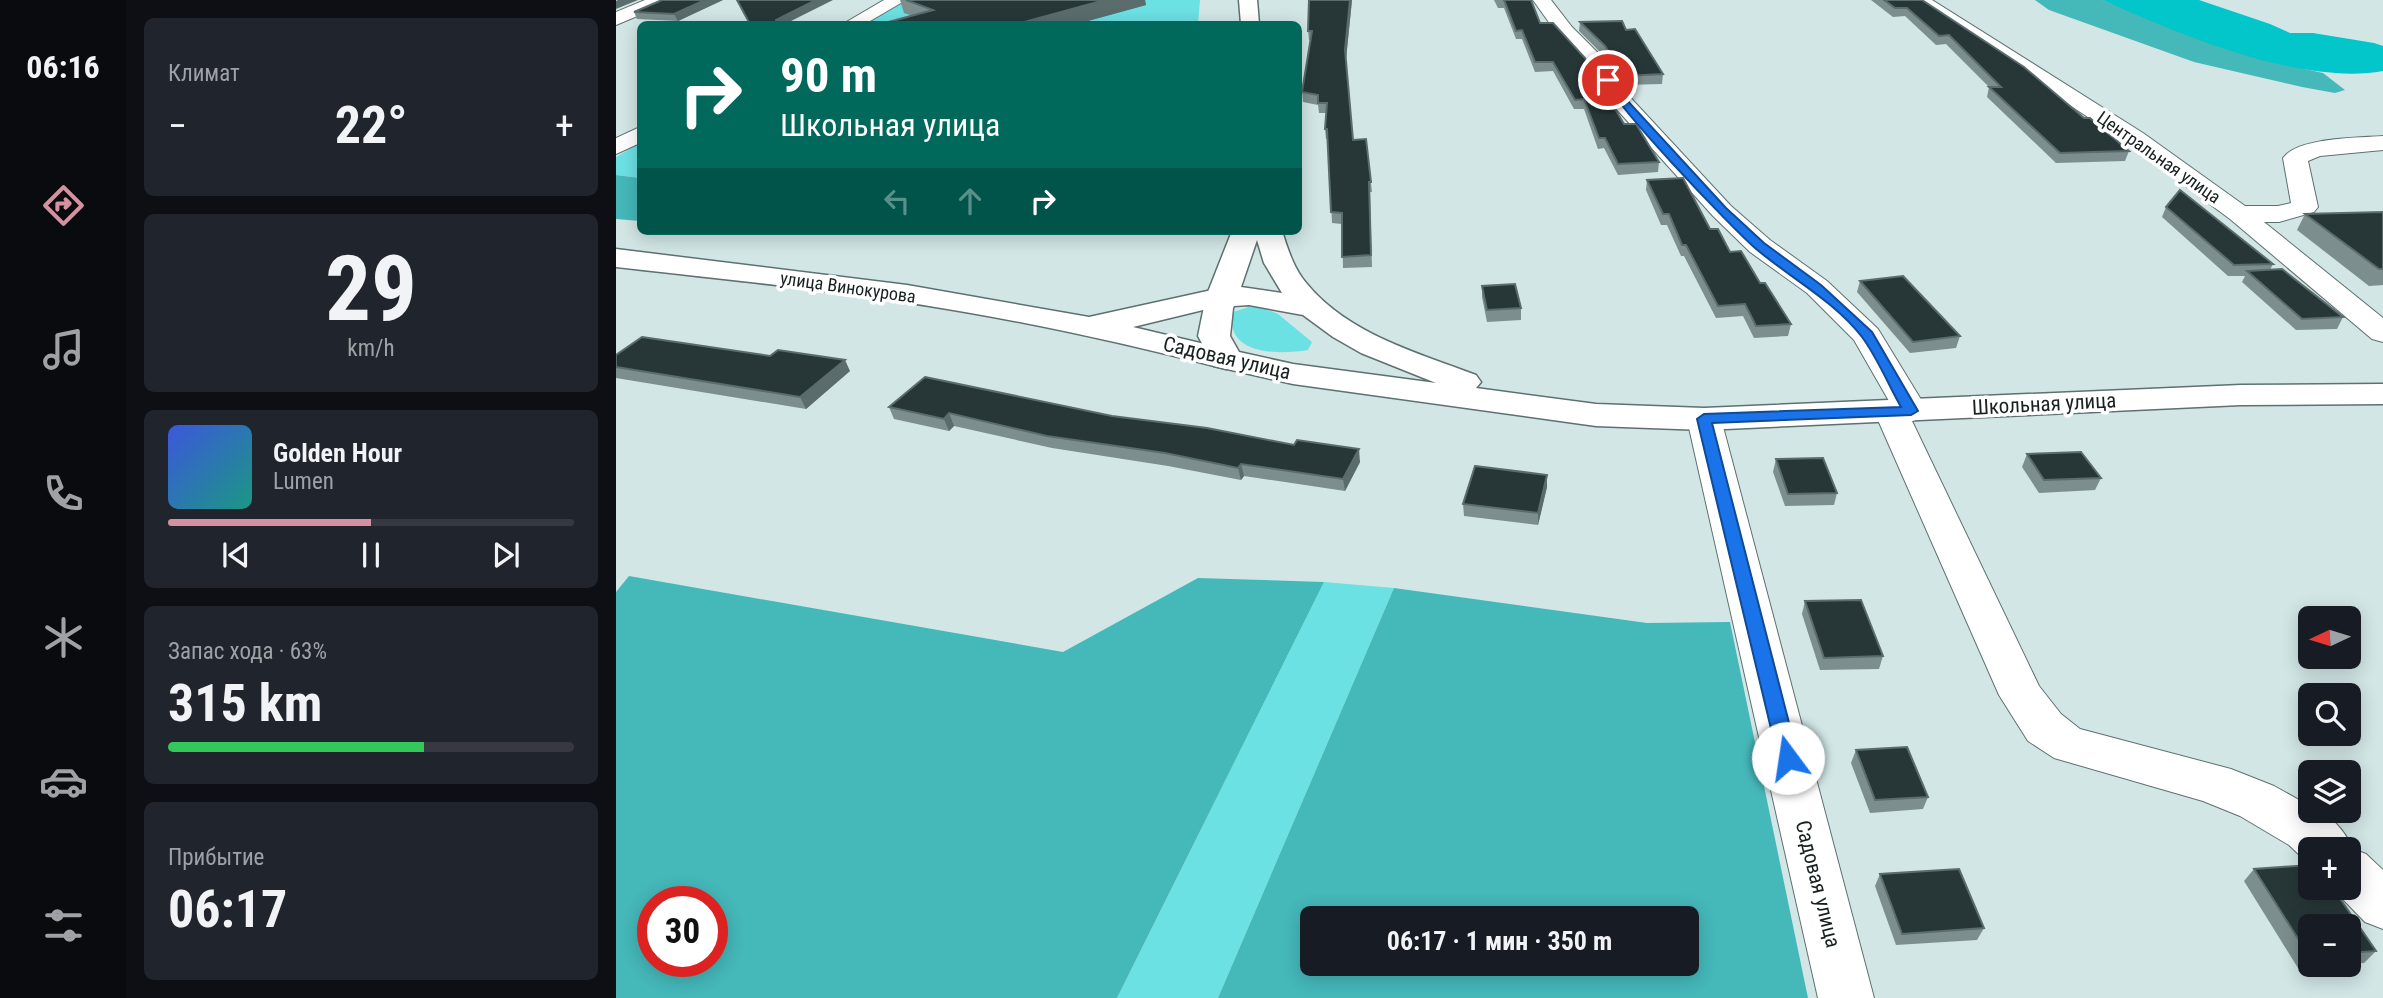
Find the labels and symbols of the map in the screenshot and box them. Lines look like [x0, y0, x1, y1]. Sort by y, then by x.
pin [1578, 50, 1638, 110]
street label: Центральная улица [2093, 106, 2225, 208]
street label: улица Винокурова [779, 267, 917, 307]
street label: Садовая улица [1161, 332, 1293, 384]
street label: Школьная улица [1971, 388, 2117, 420]
north arrow [2298, 606, 2361, 668]
position arrow [1751, 721, 1825, 795]
street label: Садовая улица [1791, 818, 1845, 950]
speed limit sign: 30 [637, 886, 728, 977]

